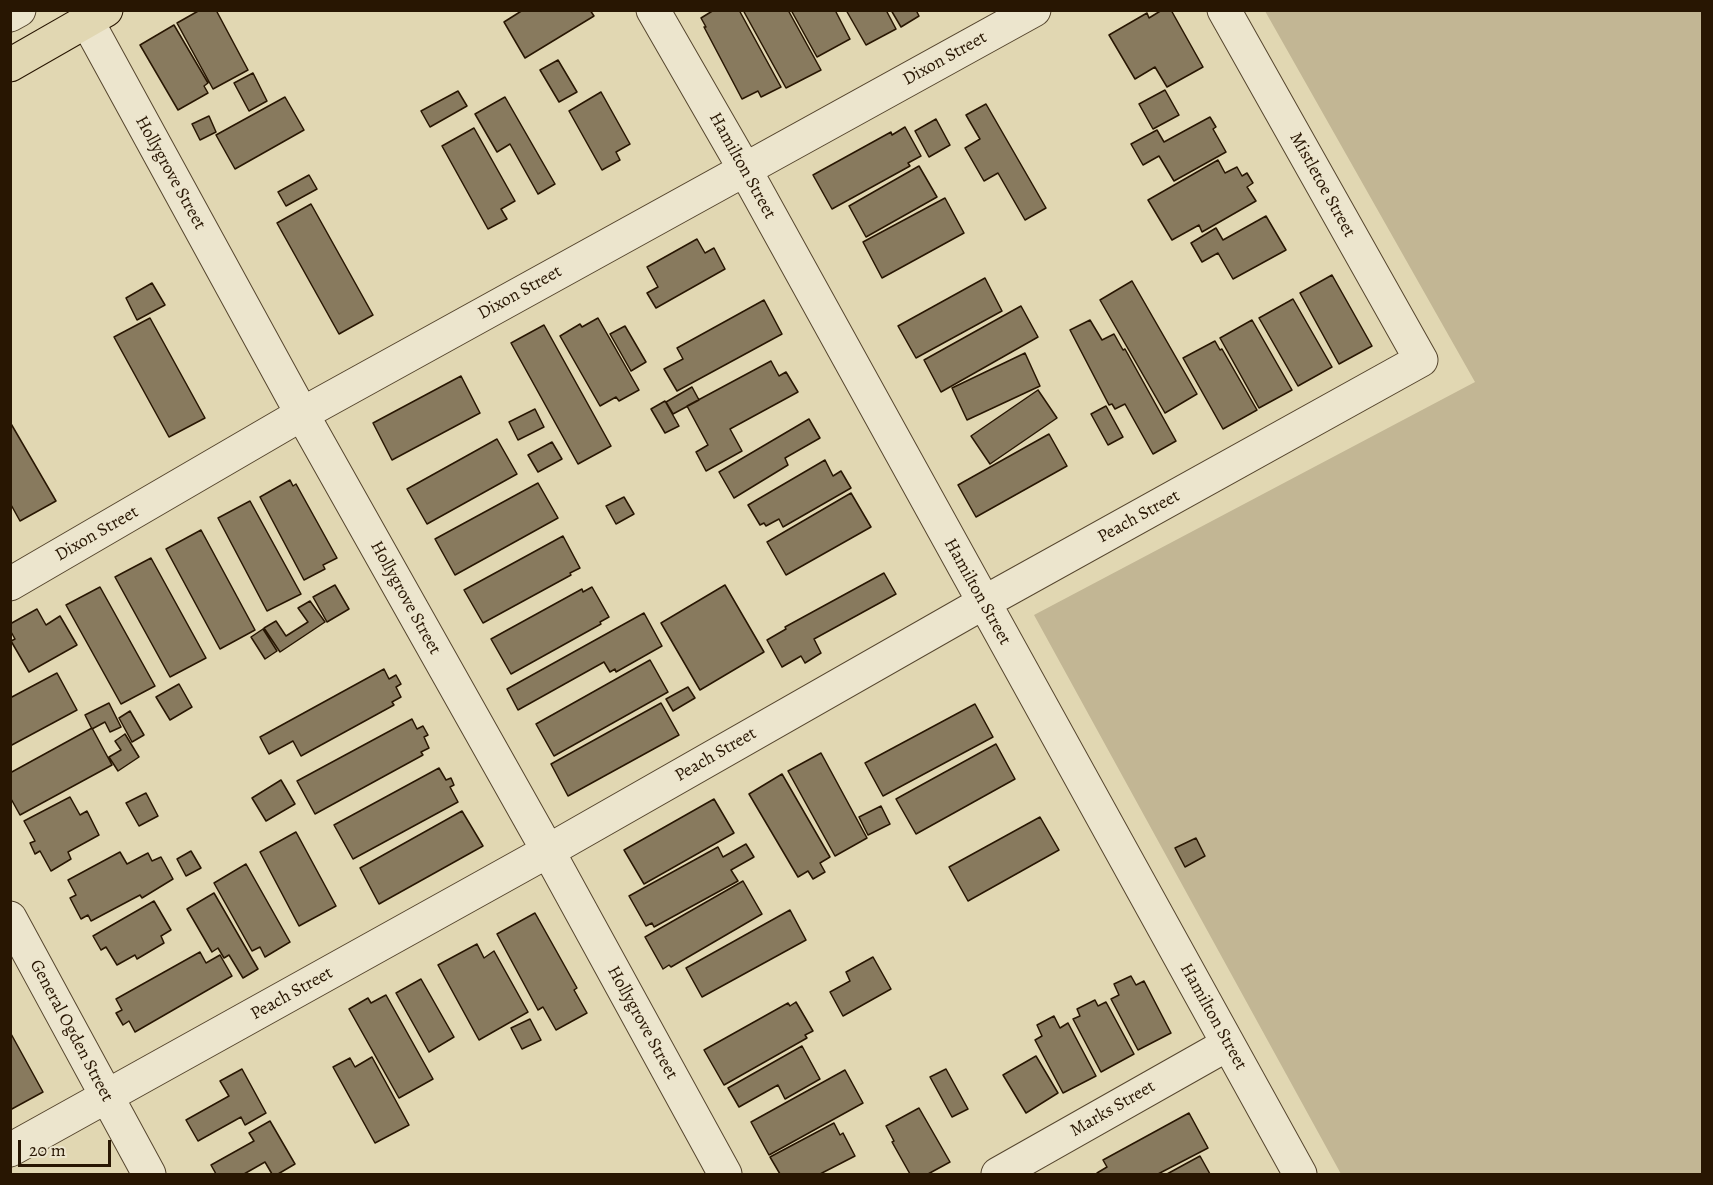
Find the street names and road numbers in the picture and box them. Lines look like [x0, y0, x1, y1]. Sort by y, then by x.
street label: Dixon Street [899, 27, 991, 91]
street label: Hamilton Street [704, 109, 780, 223]
street label: Hollygrove Street [130, 112, 210, 234]
street label: Mistletoe Street [1284, 129, 1360, 241]
street label: Dixon Street [474, 261, 566, 325]
street label: Peach Street [1094, 486, 1184, 548]
street label: Dixon Street [52, 502, 142, 566]
street label: Hamilton Street [939, 535, 1015, 649]
street label: Hollygrove Street [365, 537, 445, 659]
street label: Peach Street [671, 723, 761, 787]
street label: General Ogden Street [24, 956, 118, 1106]
street label: Hamilton Street [1175, 960, 1251, 1074]
street label: Hollygrove Street [602, 962, 682, 1084]
street label: Peach Street [247, 963, 337, 1025]
street label: Marks Street [1067, 1076, 1159, 1142]

